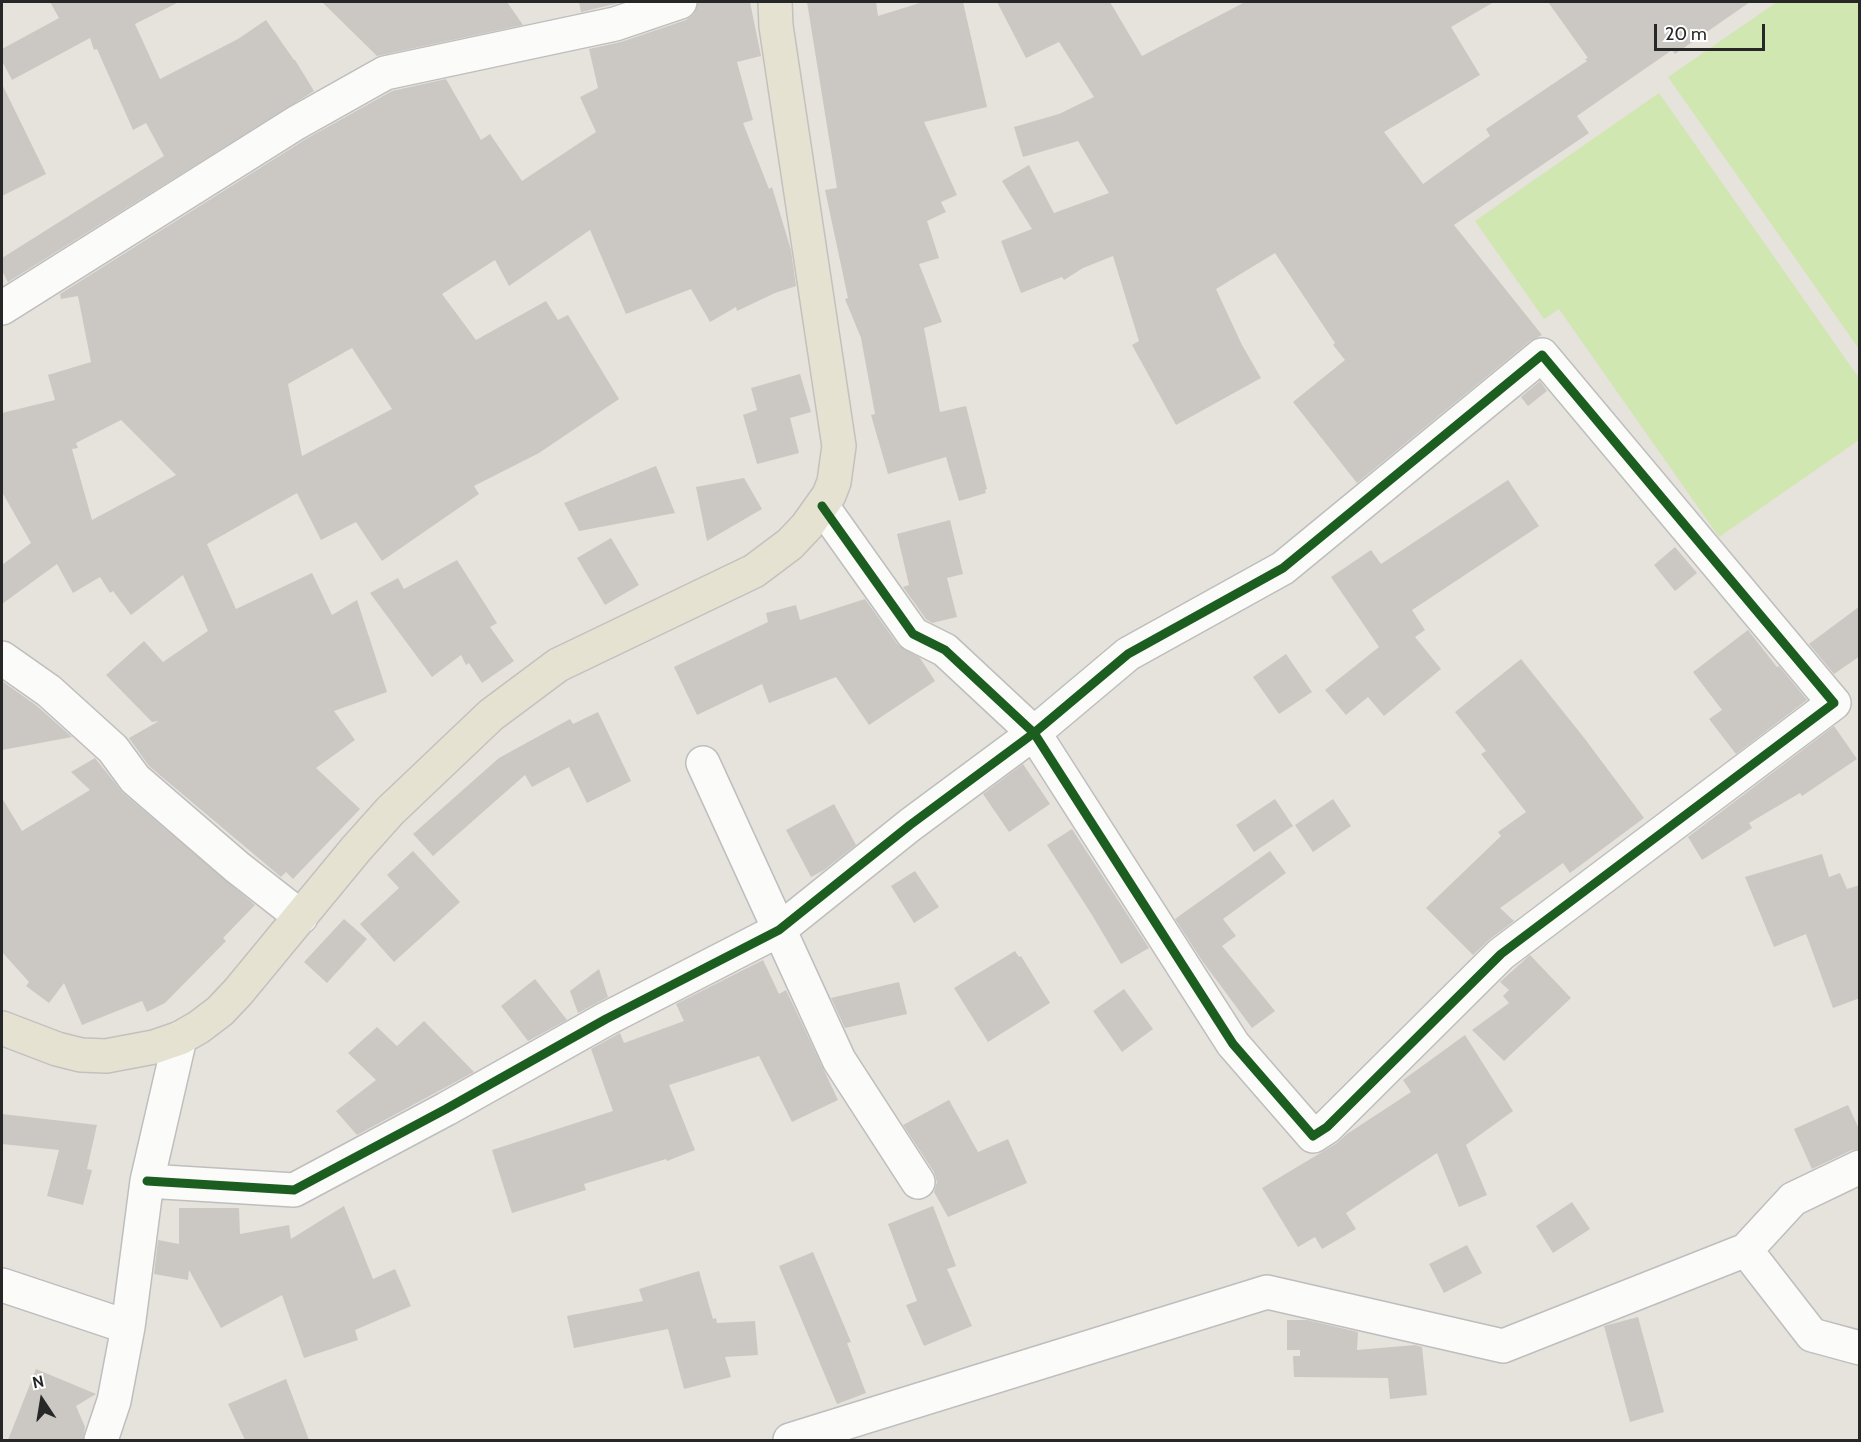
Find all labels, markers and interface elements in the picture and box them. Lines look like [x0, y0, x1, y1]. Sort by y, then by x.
scale bar [1657, 12, 1768, 50]
text: 20 m [1665, 23, 1707, 45]
north arrow [12, 1370, 72, 1430]
text: N [31, 1371, 46, 1392]

